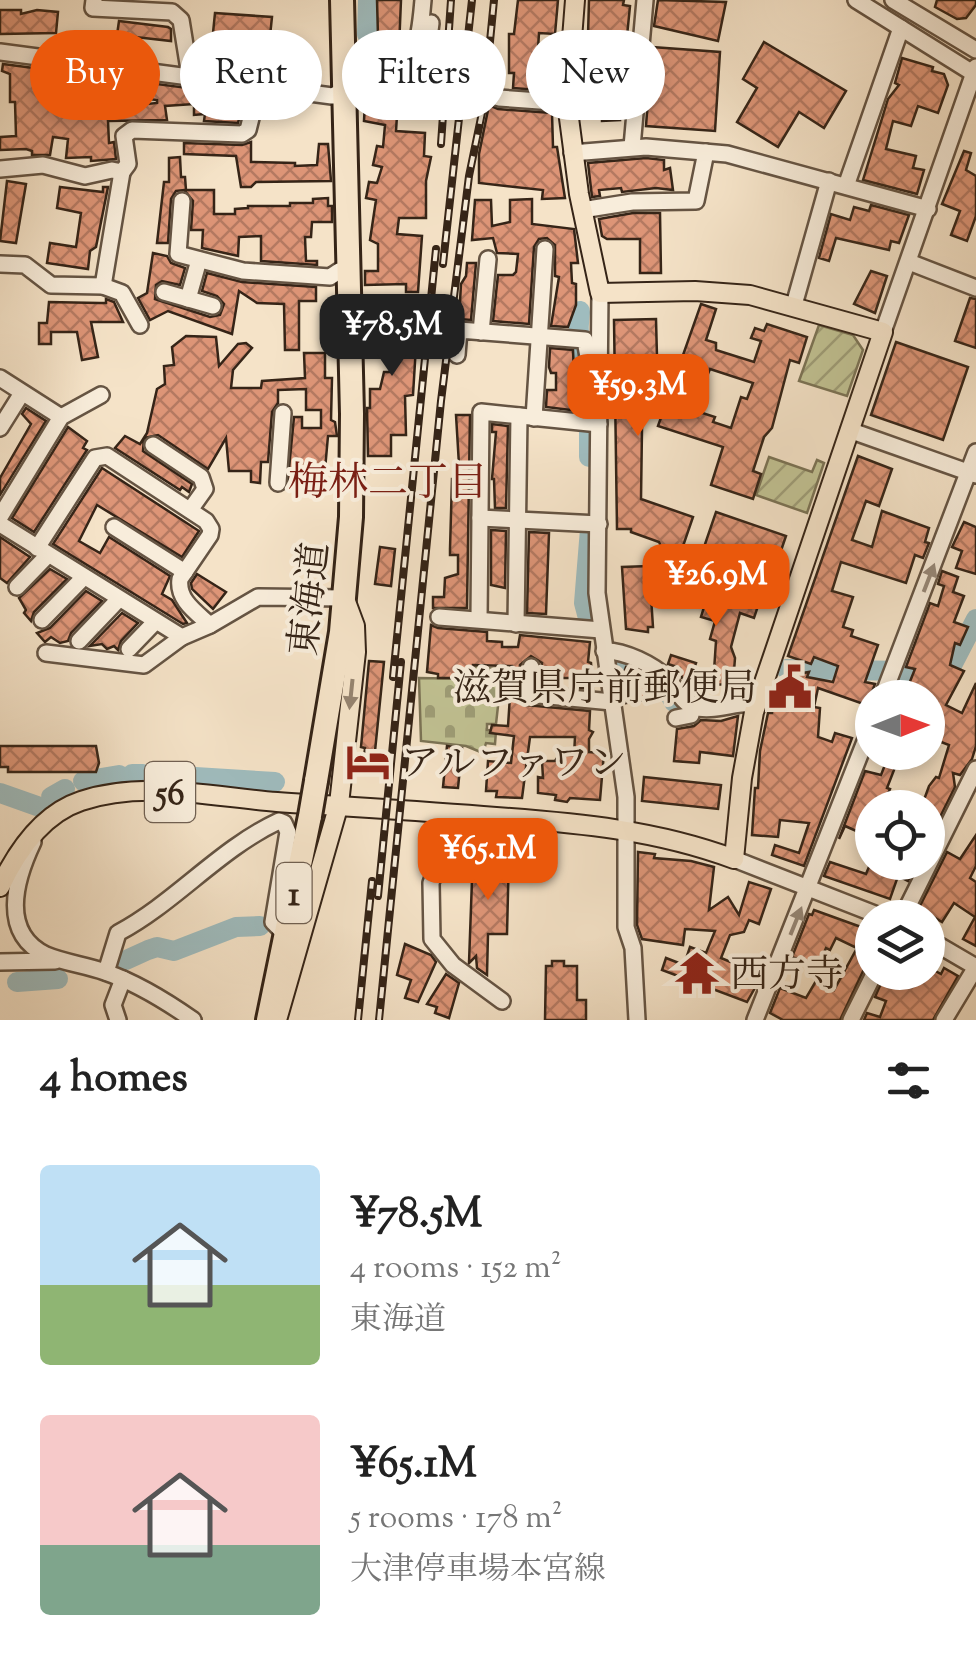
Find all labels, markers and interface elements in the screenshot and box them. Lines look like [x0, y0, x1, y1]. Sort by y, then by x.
chip: Buy [30, 30, 160, 120]
chip: Rent [180, 30, 322, 120]
chip: Filters [342, 30, 506, 120]
chip: New [526, 30, 665, 120]
pin: ¥78.5M [311, 294, 473, 379]
text: ¥78.5M [342, 303, 442, 349]
pin: ¥59.3M [557, 354, 719, 439]
text: ¥59.3M [589, 363, 687, 409]
district label: 梅林二丁目 [288, 457, 488, 514]
street label: 東海道 [279, 540, 345, 659]
pin: ¥26.9M [635, 544, 797, 629]
text: ¥26.9M [665, 553, 767, 599]
one-way arrow [921, 563, 937, 593]
public building icon: 滋賀県庁前郵便局 [766, 663, 814, 711]
place label: 滋賀県庁前郵便局 [453, 664, 757, 718]
one-way arrow [343, 678, 359, 710]
north arrow [855, 680, 945, 770]
map controls [855, 680, 945, 990]
hotel icon: アルファワン [344, 738, 392, 786]
place label: アルファワン [401, 739, 627, 793]
road number: 56 [145, 762, 195, 822]
button: locate [855, 790, 945, 880]
pin: ¥65.1M [407, 818, 569, 903]
text: ¥65.1M [440, 827, 536, 873]
road number: 1 [276, 863, 312, 923]
button: layers [855, 900, 945, 990]
one-way arrow [789, 906, 805, 936]
temple icon: 西方寺 [673, 949, 721, 997]
place label: 西方寺 [730, 950, 844, 1004]
text: 4 homes [40, 1050, 188, 1110]
icon: filters [881, 1053, 936, 1108]
text: ¥78.5M [350, 1186, 482, 1246]
icon: home [120, 1205, 240, 1325]
text: 4 rooms · 152 m² [350, 1246, 562, 1292]
text: 東海道 [350, 1298, 446, 1344]
text: ¥65.1M [350, 1436, 477, 1496]
icon: home [120, 1455, 240, 1575]
text: 5 rooms · 178 m² [350, 1496, 562, 1542]
text: 大津停車場本宮線 [350, 1548, 606, 1594]

